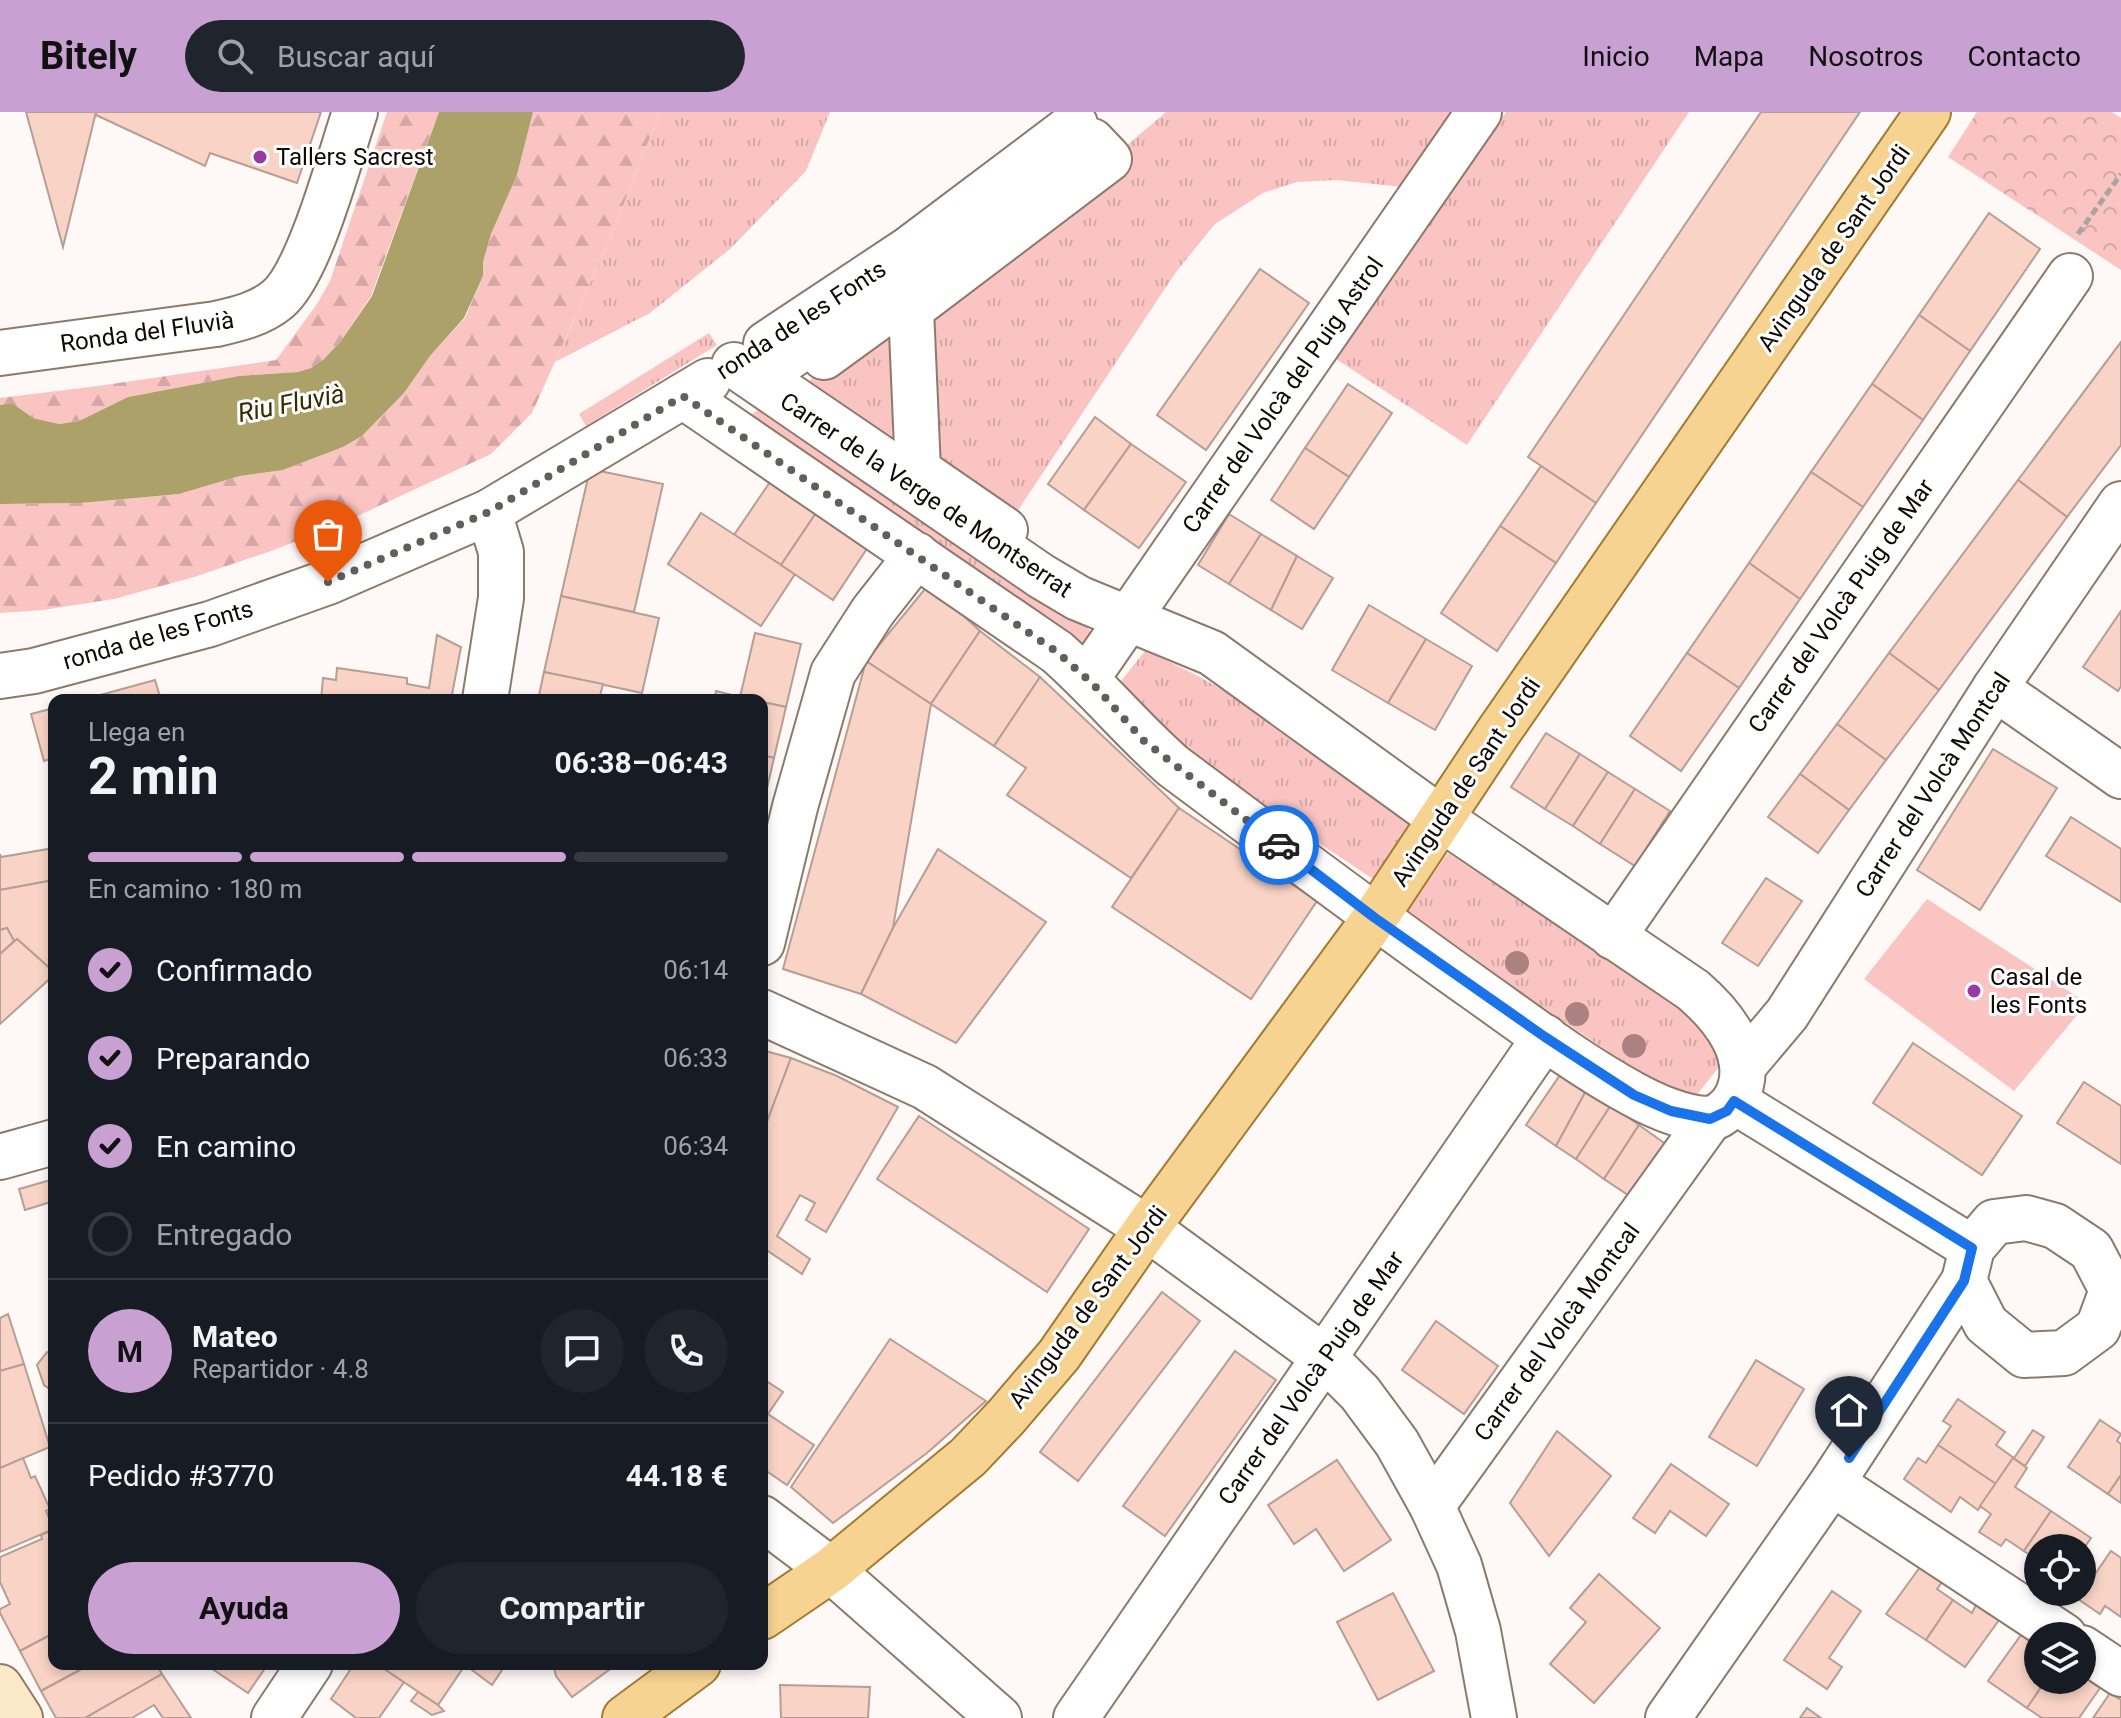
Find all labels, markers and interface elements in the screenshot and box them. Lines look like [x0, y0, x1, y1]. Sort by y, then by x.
search box [185, 20, 745, 92]
text: Bitely [40, 34, 137, 78]
icon: search [213, 34, 257, 78]
text: Buscar aquí [277, 39, 435, 74]
text: Inicio [1582, 40, 1650, 73]
text: Mapa [1694, 40, 1764, 73]
text: Nosotros [1808, 40, 1923, 73]
text: Contacto [1967, 40, 2081, 73]
street label: Avinguda de Sant Jordi [1752, 139, 1916, 357]
place label: Tallers Sacrest [276, 143, 434, 171]
marker: Tallers Sacrest [251, 148, 269, 166]
street label: Carrer del Volcà del Puig Astrol [1177, 252, 1389, 538]
street label: ronda de les Fonts [711, 255, 891, 385]
street label: Ronda del Fluvià [58, 306, 236, 358]
water label: Riu Fluvià [235, 378, 347, 428]
street label: Carrer de la Verge de Montserrat [775, 387, 1077, 603]
street label: Carrer del Volcà Puig de Mar [1743, 474, 1939, 738]
pin [294, 500, 362, 582]
icon: bag [306, 512, 350, 556]
street label: ronda de les Fonts [60, 594, 256, 676]
street label: Carrer del Volcà Montcal [1850, 667, 2016, 903]
street label: Avinguda de Sant Jordi [1386, 672, 1546, 892]
text: Llega en [88, 717, 185, 747]
text: 06:38–06:43 [554, 745, 728, 780]
text: 2 min [88, 746, 219, 807]
courier [1239, 805, 1319, 885]
icon: car [1257, 823, 1301, 867]
text: En camino · 180 m [88, 874, 302, 904]
icon: check [88, 948, 132, 992]
text: Confirmado [156, 953, 313, 988]
text: 06:14 [663, 955, 728, 985]
place label: Casal de les Fonts [1990, 963, 2087, 1019]
marker: Casal de les Fonts [1965, 982, 1983, 1000]
icon: check [88, 1036, 132, 1080]
text: Preparando [156, 1041, 310, 1076]
text: 06:33 [663, 1043, 728, 1073]
icon: check [88, 1124, 132, 1168]
text: En camino [156, 1129, 296, 1164]
text: 06:34 [663, 1131, 728, 1161]
street label: Avinguda de Sant Jordi [1003, 1200, 1173, 1414]
text: Entregado [156, 1217, 292, 1252]
street label: Carrer del Volcà Montcal [1468, 1218, 1646, 1446]
street label: Carrer del Volcà Puig de Mar [1213, 1246, 1409, 1510]
button: chat [540, 1309, 624, 1393]
button: phone [644, 1309, 728, 1393]
text: Mateo [192, 1319, 278, 1354]
text: M [117, 1334, 143, 1369]
text: Repartidor · 4.8 [192, 1354, 369, 1384]
pin [1815, 1376, 1883, 1458]
icon: home [1827, 1388, 1871, 1432]
text: Pedido #3770 [88, 1458, 274, 1493]
text: 44.18 € [626, 1458, 728, 1493]
map controls [2024, 1534, 2096, 1694]
button: locate [2024, 1534, 2096, 1606]
button: Ayuda [88, 1562, 400, 1654]
button: Compartir [416, 1562, 728, 1654]
button: layers [2024, 1622, 2096, 1694]

